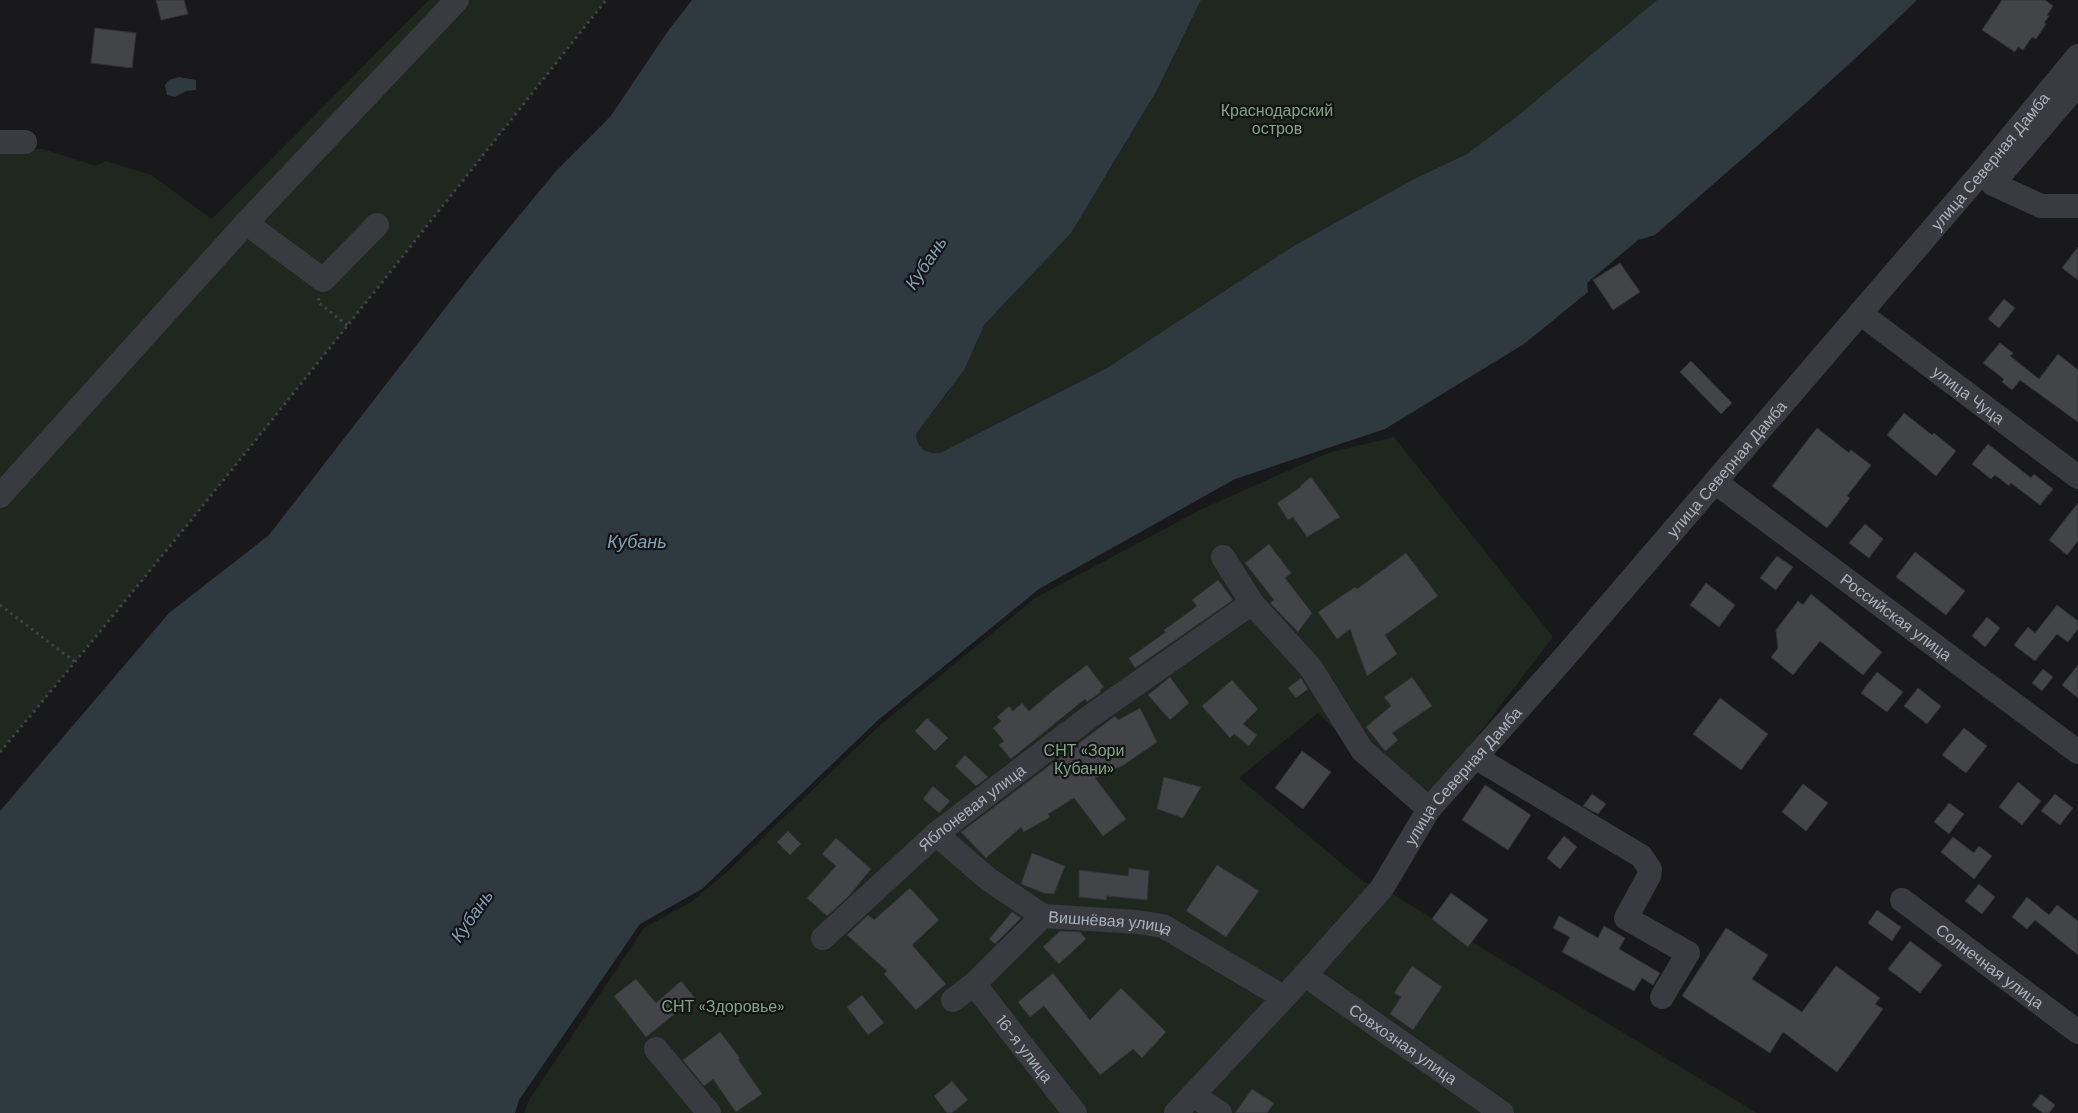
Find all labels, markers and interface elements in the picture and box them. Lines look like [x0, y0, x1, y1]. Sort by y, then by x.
street label: улица Северная Дамба [1926, 88, 2054, 235]
park label: Краснодарский остров [1221, 100, 1333, 139]
water label: Кубань [899, 232, 953, 294]
street label: улица Чуца [1928, 361, 2009, 429]
street label: улица Северная Дамба [1662, 396, 1792, 542]
water label: Кубань [607, 530, 667, 554]
street label: Российская улица [1836, 569, 1956, 666]
street label: улица Северная Дамба [1400, 702, 1526, 849]
park label: СНТ «Зори Кубани» [1044, 740, 1124, 779]
street label: Яблоневая улица [914, 759, 1030, 856]
water label: Кубань [445, 885, 499, 947]
street label: Вишнёвая улица [1048, 906, 1176, 940]
street label: Солнечная улица [1932, 919, 2048, 1014]
park label: СНТ «Здоровье» [661, 996, 785, 1017]
street label: Совхозная улица [1345, 999, 1461, 1090]
street label: 16-я улица [991, 1011, 1057, 1087]

